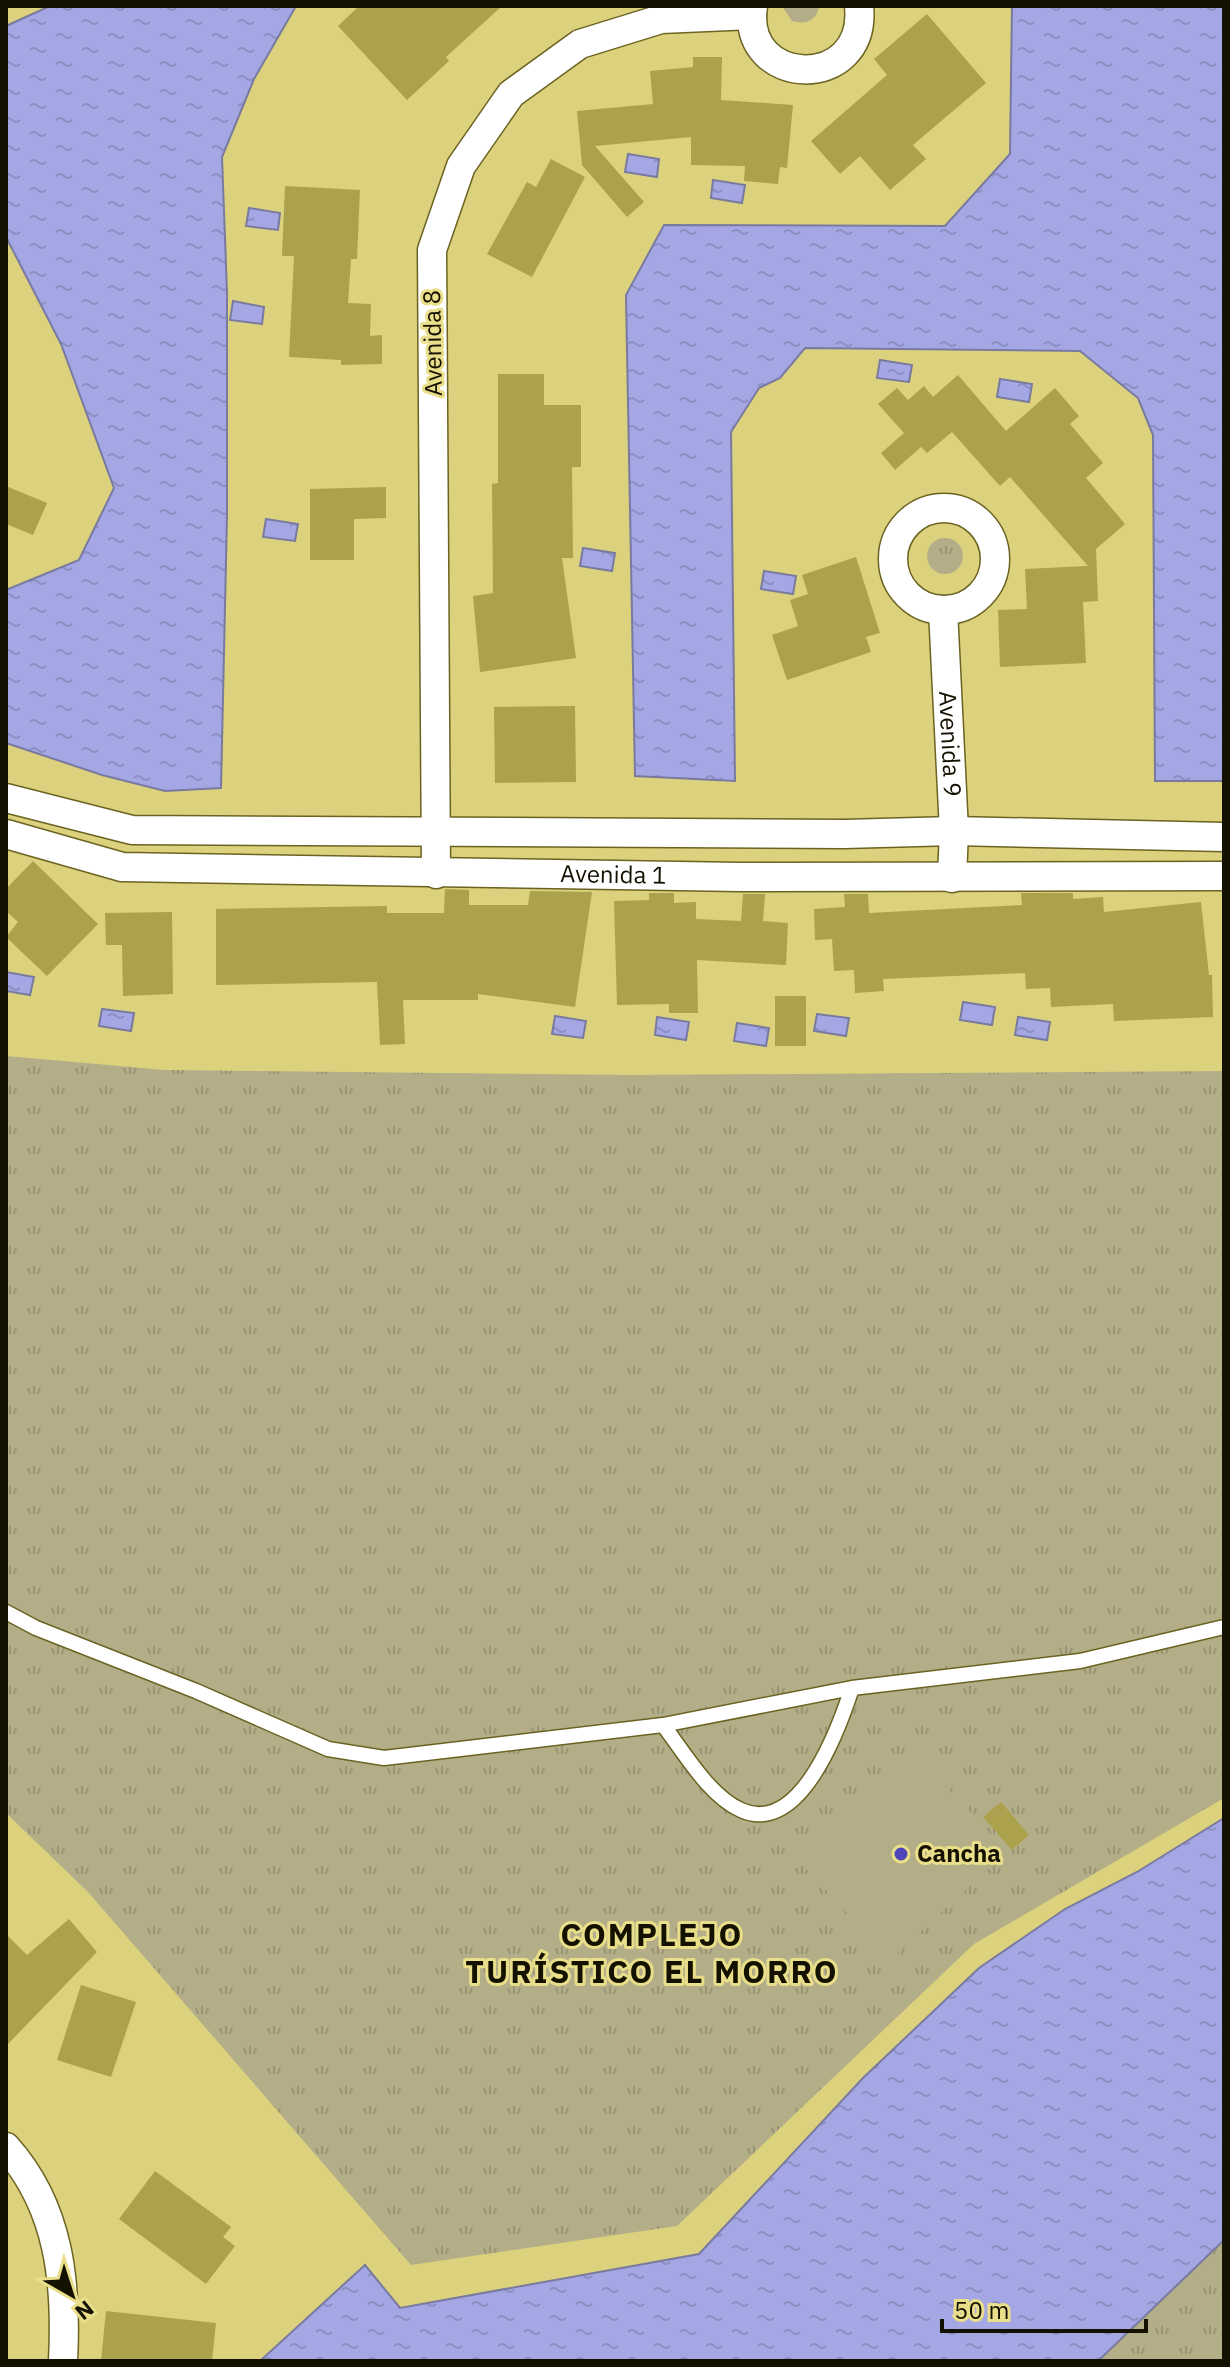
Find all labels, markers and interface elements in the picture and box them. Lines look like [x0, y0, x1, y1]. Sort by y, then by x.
street label: Avenida 8 [415, 290, 449, 396]
street label: Avenida 9 [932, 690, 969, 798]
street label: Avenida 1 [560, 857, 667, 891]
place label: Cancha [917, 1837, 1001, 1869]
marker: Cancha [892, 1845, 910, 1863]
district label: COMPLEJO TURÍSTICO EL MORRO [465, 1913, 839, 1992]
north arrow [32, 2255, 112, 2335]
scale bar [942, 2283, 1146, 2333]
text: 50 m [954, 2294, 1009, 2326]
text: N [70, 2295, 100, 2327]

